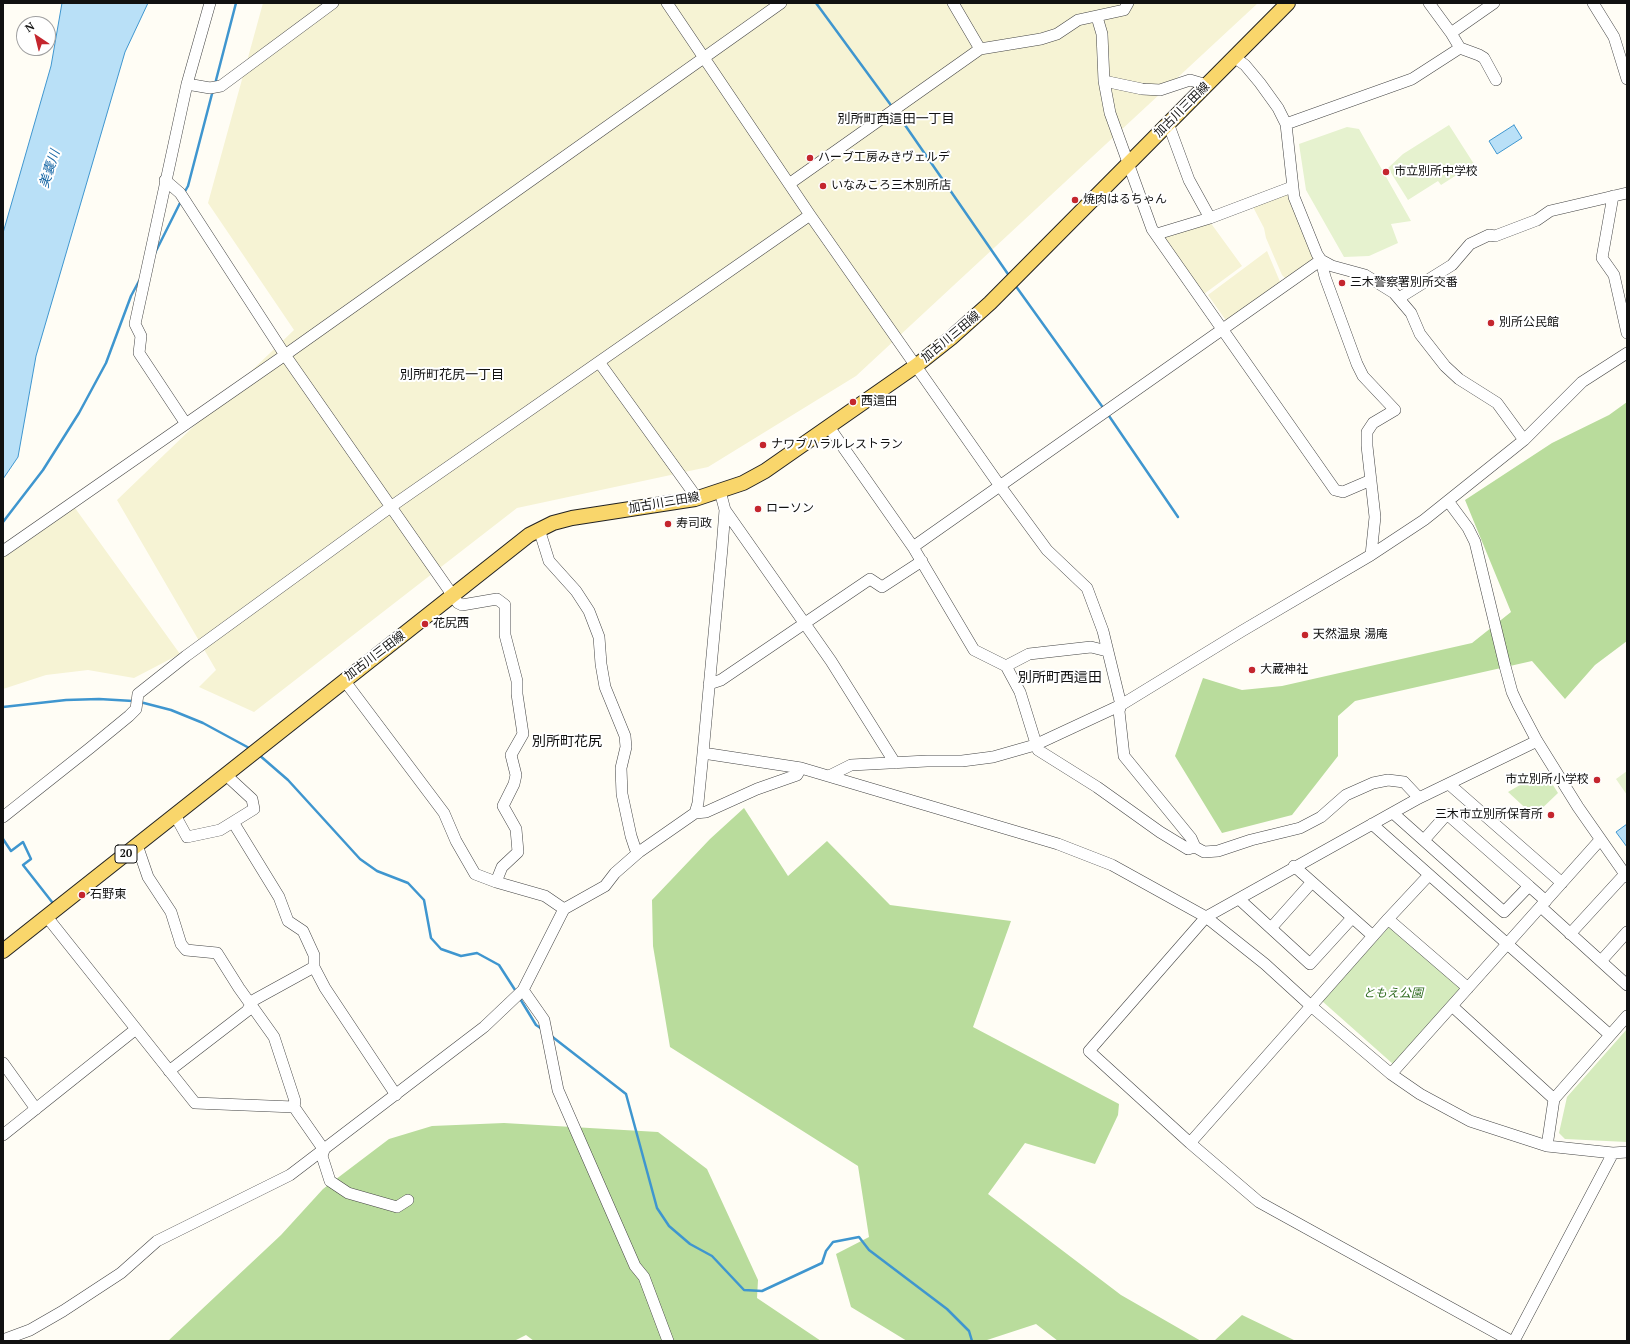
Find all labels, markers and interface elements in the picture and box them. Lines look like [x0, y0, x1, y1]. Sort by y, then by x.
north arrow [16, 16, 56, 56]
text: N [22, 19, 37, 35]
street label: 加古川三田線 [1151, 79, 1213, 141]
district label: 別所町西這田一丁目 [838, 111, 954, 127]
water label: 美嚢川 [37, 148, 63, 190]
place label: ハーブ工房みきヴェルデ [818, 151, 950, 165]
marker: ハーブ工房みきヴェルデ [805, 153, 815, 163]
place label: 市立別所中学校 [1394, 165, 1478, 179]
marker: 市立別所中学校 [1381, 167, 1391, 177]
place label: いなみころ三木別所店 [831, 179, 951, 193]
marker: いなみころ三木別所店 [818, 181, 828, 191]
place label: 焼肉はるちゃん [1083, 193, 1167, 207]
marker: 焼肉はるちゃん [1070, 195, 1080, 205]
place label: 三木警察署別所交番 [1350, 276, 1458, 290]
marker: 三木警察署別所交番 [1337, 278, 1347, 288]
street label: 加古川三田線 [919, 308, 983, 366]
place label: 別所公民館 [1499, 316, 1559, 330]
marker: 別所公民館 [1486, 318, 1496, 328]
district label: 別所町花尻一丁目 [400, 367, 504, 383]
place label: 西這田 [861, 395, 897, 409]
marker: 西這田 [848, 397, 858, 407]
place label: ナワブハラルレストラン [771, 438, 903, 452]
marker: ナワブハラルレストラン [758, 440, 768, 450]
street label: 加古川三田線 [627, 490, 701, 516]
place label: ローソン [766, 502, 814, 516]
marker: ローソン [753, 504, 763, 514]
place label: 寿司政 [676, 517, 712, 531]
marker: 寿司政 [663, 519, 673, 529]
place label: 花尻西 [433, 617, 469, 631]
marker: 花尻西 [420, 619, 430, 629]
place label: 天然温泉 湯庵 [1313, 628, 1388, 642]
street label: 加古川三田線 [342, 629, 408, 683]
marker: 天然温泉 湯庵 [1300, 630, 1310, 640]
place label: 大蔵神社 [1260, 663, 1308, 677]
marker: 大蔵神社 [1247, 665, 1257, 675]
district label: 別所町西這田 [1018, 670, 1102, 686]
district label: 別所町花尻 [532, 734, 602, 750]
place label: 市立別所小学校 [1505, 773, 1589, 787]
marker: 市立別所小学校 [1592, 775, 1602, 785]
place label: 三木市立別所保育所 [1435, 808, 1543, 822]
marker: 三木市立別所保育所 [1546, 810, 1556, 820]
road number: 20 [115, 845, 137, 863]
place label: 石野東 [90, 888, 126, 902]
marker: 石野東 [77, 890, 87, 900]
park label: ともえ公園 [1363, 987, 1423, 1001]

